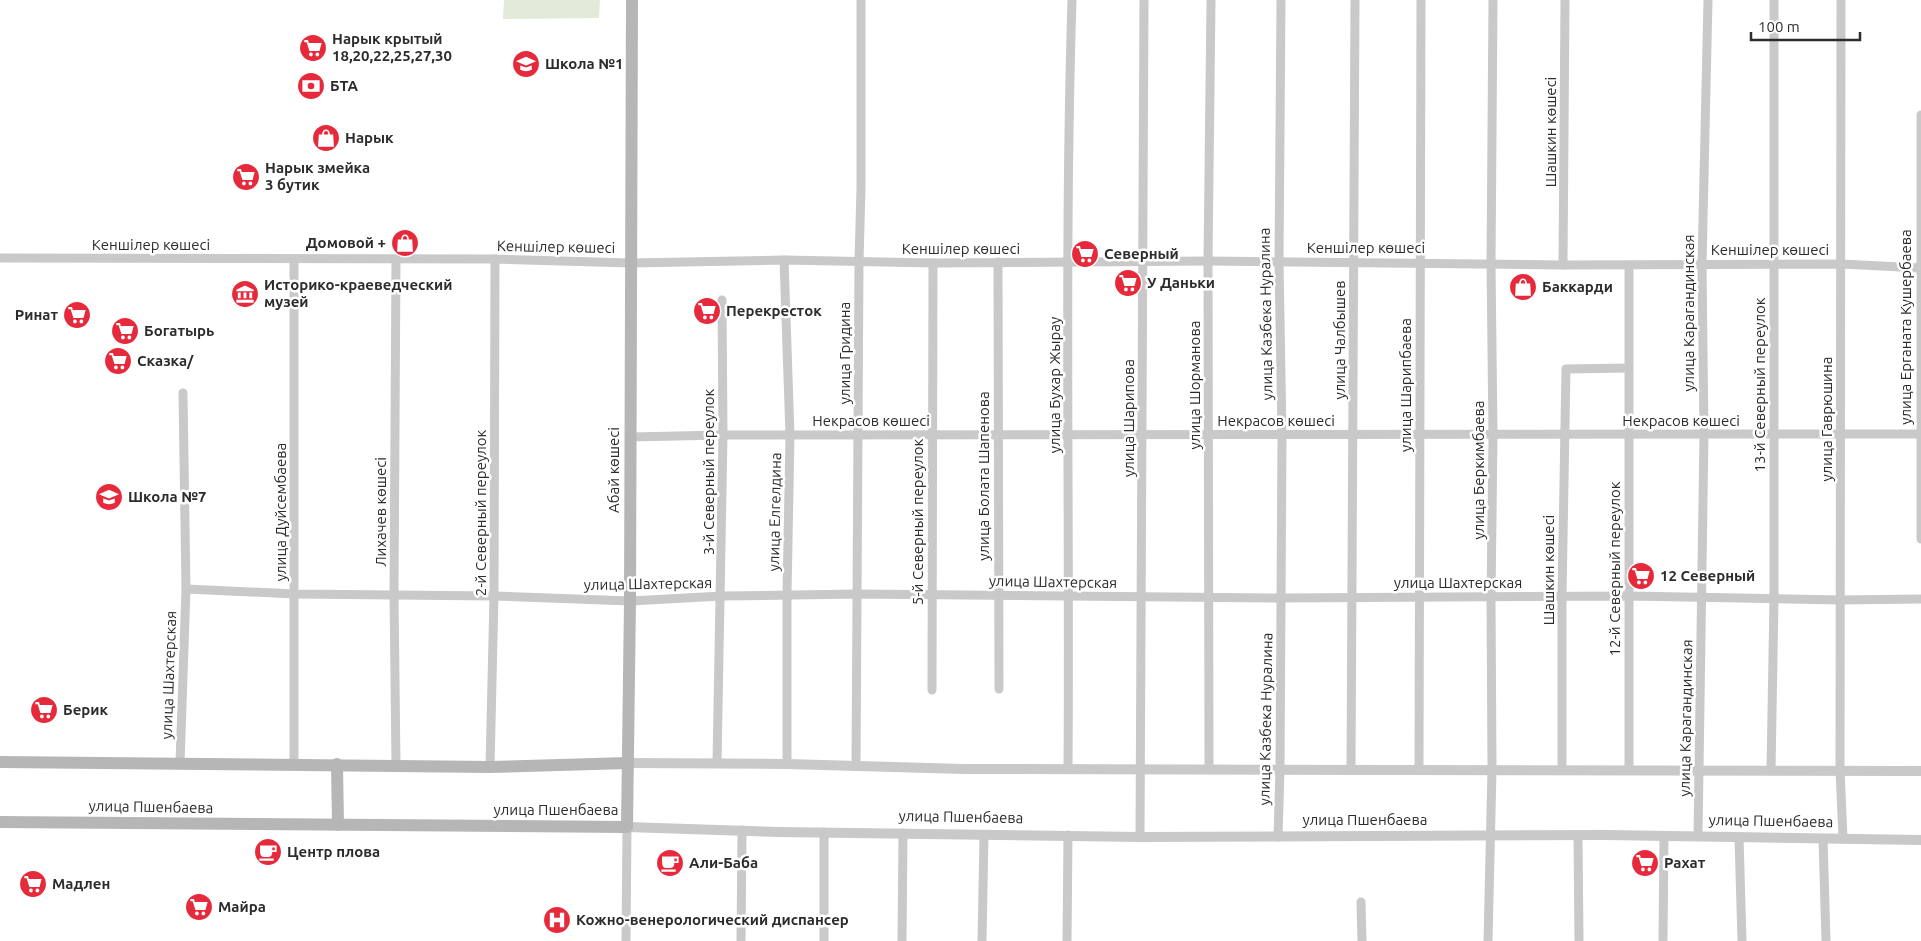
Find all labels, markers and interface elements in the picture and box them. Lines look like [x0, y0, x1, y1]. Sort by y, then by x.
scale bar [1751, 10, 1860, 42]
text: 100 m [1758, 18, 1800, 35]
place label: Нарык крытый 18,20,22,25,27,30 [332, 30, 452, 64]
supermarket icon: Нарык крытый 18,20,22,25,27,30 [298, 33, 328, 63]
school or university icon: Школа №1 [511, 49, 541, 79]
place label: Школа №1 [545, 55, 623, 72]
bank icon: БТА [296, 71, 326, 101]
place label: БТА [330, 77, 359, 94]
street label: Шашкин көшесі [1542, 77, 1559, 187]
shop icon: Нарык [311, 123, 341, 153]
place label: Нарык [345, 129, 394, 146]
place label: Нарык змейка 3 бутик [265, 159, 370, 193]
supermarket icon: Нарык змейка 3 бутик [231, 162, 261, 192]
shop icon: Домовой + [390, 228, 420, 258]
street label: улица Казбека Нуралина [1255, 228, 1276, 401]
street label: улица Ерганата Кушербаева [1897, 229, 1914, 425]
place label: Домовой + [306, 234, 386, 251]
street label: улица Карагандинская [1680, 234, 1697, 392]
street label: Кеншілер көшесі [92, 236, 210, 253]
street label: Кеншілер көшесі [497, 237, 615, 256]
supermarket icon: Северный [1070, 239, 1100, 269]
street label: Кеншілер көшесі [1307, 239, 1425, 256]
street label: Кеншілер көшесі [902, 240, 1020, 257]
street label: Кеншілер көшесі [1711, 241, 1829, 258]
place label: Северный [1104, 245, 1179, 262]
supermarket icon: У Даньки [1113, 268, 1143, 298]
shop icon: Баккарди [1508, 272, 1538, 302]
place label: У Даньки [1147, 274, 1215, 291]
place label: Историко-краеведческий музей [264, 276, 452, 310]
place label: Баккарди [1542, 278, 1613, 295]
museum icon: Историко-краеведческий музей [230, 279, 260, 309]
street label: улица Чалбышев [1331, 281, 1348, 399]
supermarket icon: Перекресток [692, 296, 722, 326]
street label: 13-й Северный переулок [1751, 297, 1768, 472]
supermarket icon: Ринат [62, 300, 92, 330]
place label: Перекресток [726, 302, 822, 319]
street label: улица Гридина [836, 302, 853, 404]
place label: Ринат [15, 306, 58, 323]
supermarket icon: Богатырь [110, 316, 140, 346]
street label: улица Бухар Жырау [1046, 317, 1063, 453]
street label: улица Шарипбаева [1397, 318, 1414, 452]
street label: улица Шорманова [1186, 321, 1203, 449]
place label: Богатырь [144, 322, 214, 339]
supermarket icon: Сказка/ [103, 346, 133, 376]
place label: Сказка/ [137, 352, 194, 369]
street label: улица Гаврюшина [1818, 357, 1835, 481]
street label: улица Шарипова [1120, 359, 1137, 477]
street label: 3-й Северный переулок [700, 389, 717, 555]
street label: улица Болата Шапенова [975, 391, 992, 561]
street label: улица Беркимбаева [1470, 400, 1487, 540]
street label: Некрасов көшесі [812, 412, 930, 429]
street label: Некрасов көшесі [1217, 412, 1335, 429]
street label: Некрасов көшесі [1622, 412, 1740, 429]
street label: Абай көшесі [605, 427, 622, 513]
street label: 2-й Северный переулок [472, 430, 489, 596]
street label: 5-й Северный переулок [909, 439, 926, 605]
street label: улица Дуйсембаева [272, 443, 289, 581]
street label: улица Елгелдина [765, 452, 784, 572]
street label: Лихачев көшесі [372, 457, 389, 567]
street label: 12-й Северный переулок [1606, 481, 1623, 656]
school or university icon: Школа №7 [94, 482, 124, 512]
place label: Школа №7 [128, 488, 206, 505]
street label: Шашкин көшесі [1540, 515, 1557, 625]
supermarket icon: 12 Северный [1626, 561, 1656, 591]
place label: 12 Северный [1660, 567, 1755, 584]
street label: улица Шахтерская [989, 572, 1117, 591]
street label: улица Шахтерская [584, 574, 712, 593]
street label: улица Шахтерская [1394, 574, 1522, 591]
street label: улица Шахтерская [158, 610, 179, 740]
street label: улица Казбека Нуралина [1255, 632, 1276, 805]
street label: улица Карагандинская [1676, 639, 1695, 797]
supermarket icon: Берик [29, 695, 59, 725]
place label: Берик [63, 701, 108, 718]
street label: улица Пшенбаева [88, 797, 214, 816]
street label: улица Пшенбаева [494, 801, 618, 818]
street label: улица Пшенбаева [898, 807, 1024, 826]
street label: улица Пшенбаева [1303, 811, 1427, 828]
street label: улица Пшенбаева [1708, 811, 1834, 830]
cafe icon: Центр плова [253, 837, 283, 867]
place label: Центр плова [287, 843, 380, 860]
cafe icon: Али-Баба [655, 848, 685, 878]
supermarket icon: Рахат [1630, 848, 1660, 878]
place label: Али-Баба [689, 854, 758, 871]
place label: Рахат [1664, 854, 1706, 871]
supermarket icon: Мадлен [18, 869, 48, 899]
place label: Мадлен [52, 875, 110, 892]
supermarket icon: Майра [184, 892, 214, 922]
place label: Майра [218, 898, 266, 915]
hospital icon: Кожно-венерологический диспансер [542, 905, 572, 935]
place label: Кожно-венерологический диспансер [576, 911, 849, 928]

